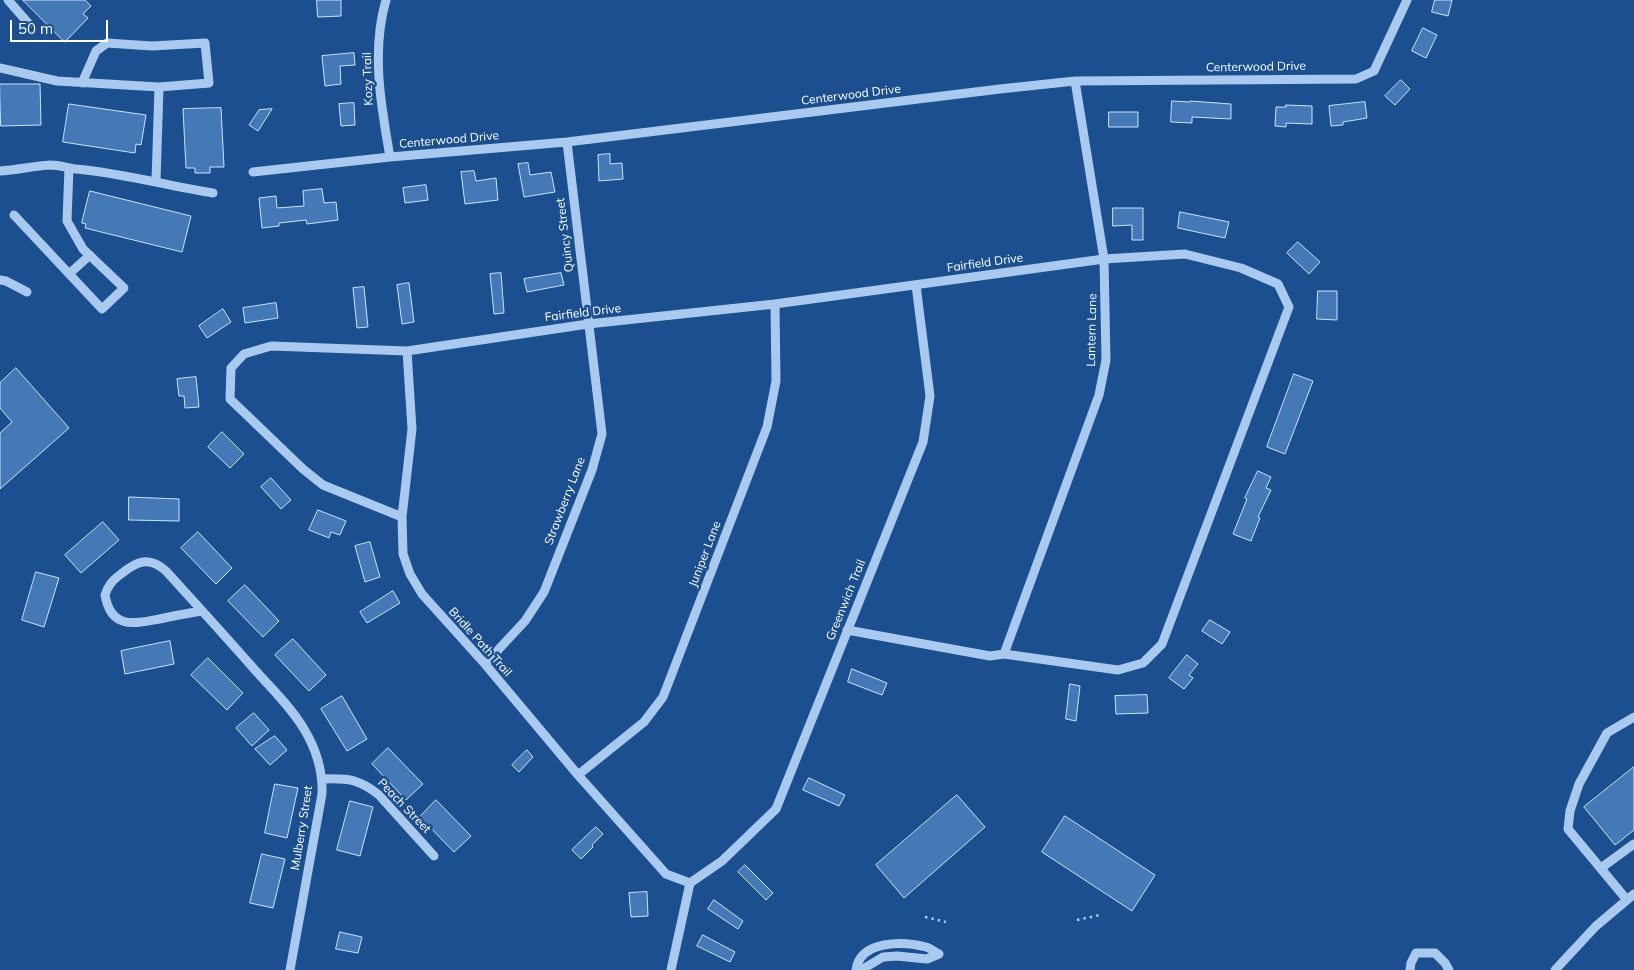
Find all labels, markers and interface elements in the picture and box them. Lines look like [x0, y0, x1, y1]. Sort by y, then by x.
scale bar [12, 10, 110, 42]
text: 50 m [18, 19, 53, 38]
street label: Kozy Trail [360, 52, 376, 106]
street label: Centerwood Drive [1206, 59, 1306, 75]
street label: Centerwood Drive [800, 82, 902, 108]
street label: Centerwood Drive [399, 128, 499, 152]
street label: Quincy Street [553, 197, 577, 273]
street label: Fairfield Drive [946, 251, 1024, 275]
street label: Lantern Lane [1084, 293, 1100, 367]
street label: Fairfield Drive [544, 301, 622, 325]
street label: Strawberry Lane [542, 455, 588, 547]
street label: Juniper Lane [686, 519, 724, 589]
street label: Greenwich Trail [823, 557, 869, 643]
street label: Bridle Path Trail [445, 605, 515, 679]
street label: Peach Street [374, 776, 434, 836]
street label: Mulberry Street [288, 785, 316, 871]

